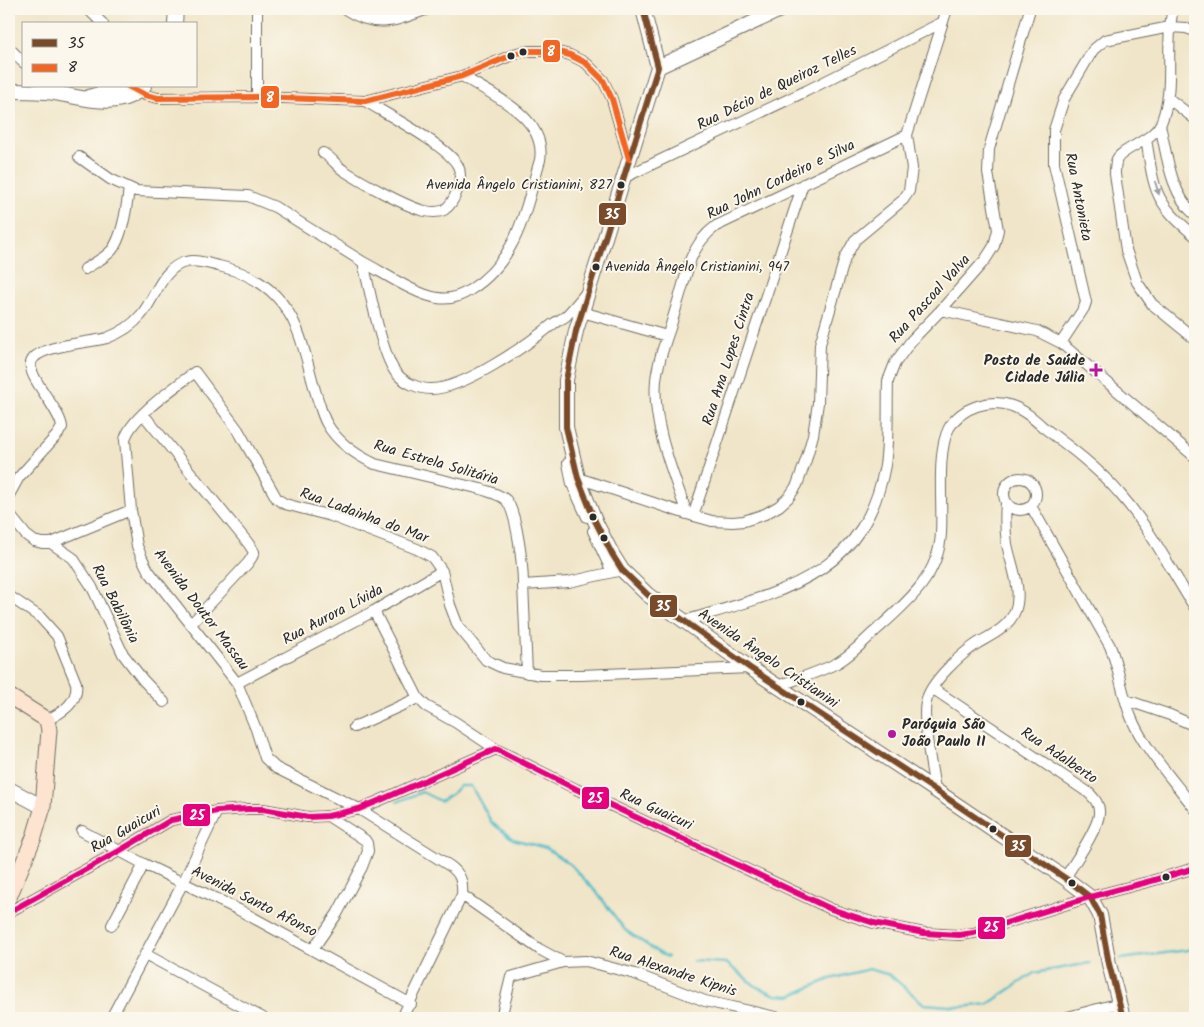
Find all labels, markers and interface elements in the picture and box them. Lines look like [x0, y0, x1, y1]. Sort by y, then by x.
legend [22, 22, 198, 88]
text: 35 [68, 32, 86, 56]
line badge: 8 [542, 39, 561, 63]
street label: Rua Décio de Queiroz Telles [693, 39, 862, 137]
text: 8 [547, 41, 556, 63]
unlabelled marker [518, 47, 528, 57]
unlabelled marker [506, 51, 516, 61]
text: 8 [68, 56, 78, 80]
line badge: 8 [260, 85, 280, 109]
text: 8 [266, 87, 275, 109]
street label: Rua John Cordeiro e Silva [703, 134, 859, 226]
street label: Rua Antonieta [1058, 151, 1098, 243]
place label: Avenida Ângelo Cristianini, 827 [426, 174, 613, 196]
marker: Avenida Ângelo Cristianini, 827 [616, 180, 626, 190]
one-way arrow [1153, 180, 1161, 195]
line badge: 35 [598, 202, 627, 226]
text: 35 [604, 204, 621, 226]
street label: Rua Pascoal Valva [883, 249, 977, 349]
place label: Avenida Ângelo Cristianini, 947 [605, 256, 790, 278]
marker: Avenida Ângelo Cristianini, 947 [591, 262, 601, 272]
street label: Rua Ana Lopes Cintra [696, 289, 762, 429]
place label: Posto de Saúde Cidade Júlia [984, 349, 1086, 390]
marker: Posto de Saúde Cidade Júlia [1089, 363, 1103, 377]
street label: Rua Estrela Solitária [371, 434, 501, 492]
street label: Rua Ladainha do Mar [296, 482, 433, 551]
unlabelled marker [588, 512, 598, 522]
unlabelled marker [599, 533, 609, 543]
street label: Avenida Doutor Massau [147, 544, 255, 676]
street label: Rua Babilônia [85, 560, 145, 648]
street label: Rua Aurora Lívida [278, 578, 388, 652]
line badge: 35 [649, 594, 678, 618]
text: 35 [655, 596, 672, 618]
street label: Avenida Ângelo Cristianini [693, 603, 844, 716]
unlabelled marker [796, 697, 806, 707]
place label: Paróquia São João Paulo II [902, 713, 986, 754]
street label: Rua Adalberto [1016, 721, 1103, 791]
marker: Paróquia São João Paulo II [886, 728, 898, 740]
street label: Rua Guaicuri [615, 783, 698, 838]
line badge: 25 [581, 786, 610, 810]
text: 25 [587, 788, 605, 810]
street label: Rua Guaicuri [86, 799, 167, 860]
line badge: 25 [182, 803, 211, 827]
text: 25 [189, 805, 207, 827]
unlabelled marker [988, 824, 998, 834]
line badge: 35 [1004, 834, 1032, 858]
text: 35 [1010, 836, 1027, 858]
street label: Avenida Santo Afonso [187, 860, 321, 944]
unlabelled marker [1161, 872, 1171, 882]
unlabelled marker [1067, 878, 1077, 888]
line badge: 25 [977, 916, 1006, 940]
text: 25 [983, 917, 1001, 939]
street label: Rua Alexandre Kipnis [606, 940, 740, 1004]

